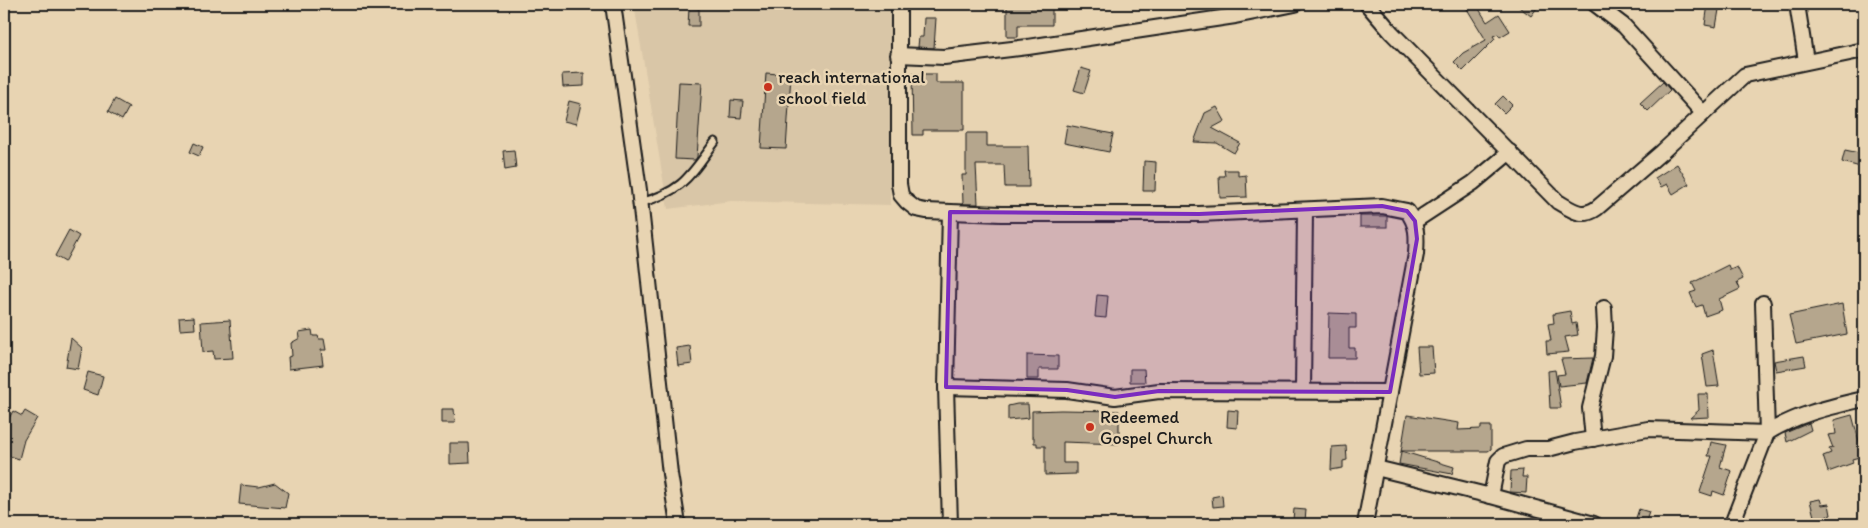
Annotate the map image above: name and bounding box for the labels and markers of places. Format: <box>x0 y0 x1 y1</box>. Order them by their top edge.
place label: reach international school field <box>778 66 925 109</box>
marker: reach international school field <box>762 81 774 93</box>
place label: Redeemed Gospel Church <box>1100 406 1213 449</box>
marker: Redeemed Gospel Church <box>1084 421 1096 433</box>

